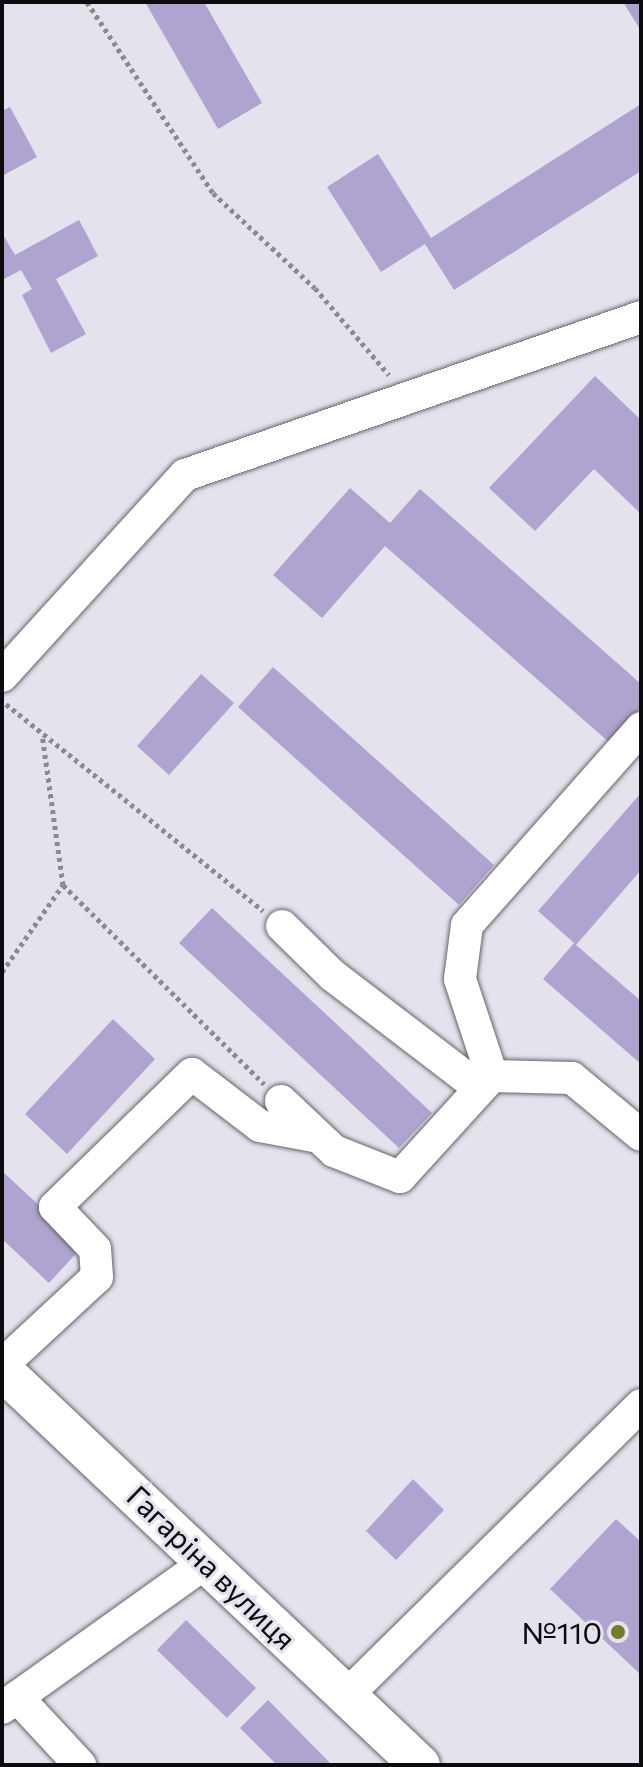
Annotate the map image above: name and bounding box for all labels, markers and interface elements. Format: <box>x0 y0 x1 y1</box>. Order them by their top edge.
street label: Гагаріна вулиця <box>120 1478 304 1656</box>
place label: №110 <box>522 1614 602 1650</box>
marker: №110 <box>609 1623 627 1641</box>

